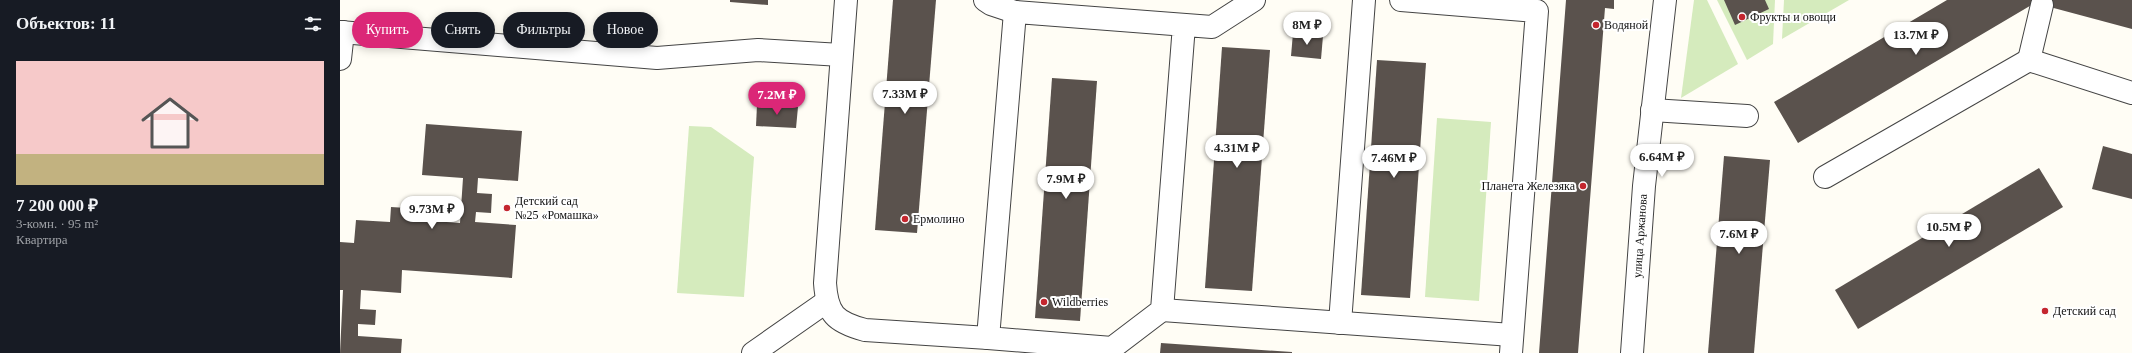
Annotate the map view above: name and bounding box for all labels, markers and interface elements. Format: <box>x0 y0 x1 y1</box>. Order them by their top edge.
place label: Фрукты и овощи <box>1750 10 1837 24</box>
chip: Купить <box>352 12 423 48</box>
chip: Снять <box>431 12 495 48</box>
chip: Фильтры <box>503 12 585 48</box>
chip: Новое <box>593 12 658 48</box>
pin: 8M ₽ <box>1283 12 1331 46</box>
marker: Фрукты и овощи <box>1737 12 1747 22</box>
icon: filters <box>302 13 324 35</box>
text: Объектов: 11 <box>16 14 116 33</box>
text: 8M ₽ <box>1292 17 1322 32</box>
place label: Водяной <box>1604 18 1649 32</box>
marker: Водяной <box>1591 20 1601 30</box>
pin: 13.7M ₽ <box>1879 22 1953 56</box>
text: 13.7M ₽ <box>1893 27 1939 42</box>
pin: 7.33M ₽ <box>868 81 942 115</box>
pin: 7.2M ₽ <box>744 82 810 116</box>
text: 7.33M ₽ <box>882 86 928 101</box>
icon: home <box>134 87 206 159</box>
text: 7.2M ₽ <box>757 87 797 102</box>
pin: 4.31M ₽ <box>1200 135 1274 169</box>
text: 4.31M ₽ <box>1214 140 1260 155</box>
pin: 6.64M ₽ <box>1625 144 1699 178</box>
pin: 7.46M ₽ <box>1357 145 1431 179</box>
text: 6.64M ₽ <box>1639 149 1685 164</box>
text: 7.46M ₽ <box>1371 150 1417 165</box>
pin: 7.9M ₽ <box>1033 166 1099 200</box>
text: 7.9M ₽ <box>1046 171 1086 186</box>
place label: Планета Железяка <box>1481 179 1576 193</box>
marker: Планета Железяка <box>1578 181 1588 191</box>
street label: улица Аржанова <box>1630 193 1650 278</box>
place label: Детский сад №25 «Ромашка» <box>515 194 599 222</box>
text: 7 200 000 ₽ <box>16 196 98 215</box>
pin: 9.73M ₽ <box>395 196 469 230</box>
text: 9.73M ₽ <box>409 201 455 216</box>
marker: Детский сад №25 «Ромашка» <box>502 203 512 213</box>
place label: Ермолино <box>913 212 964 226</box>
marker: Ермолино <box>900 214 910 224</box>
pin: 10.5M ₽ <box>1912 214 1986 248</box>
text: 3-комн. · 95 m² <box>16 216 98 231</box>
text: 10.5M ₽ <box>1926 219 1972 234</box>
pin: 7.6M ₽ <box>1706 221 1772 255</box>
text: 7.6M ₽ <box>1719 226 1759 241</box>
text: Квартира <box>16 232 68 247</box>
place label: Wildberries <box>1052 295 1108 309</box>
marker: Wildberries <box>1039 297 1049 307</box>
place label: Детский сад <box>2053 304 2116 318</box>
marker: Детский сад <box>2040 306 2050 316</box>

